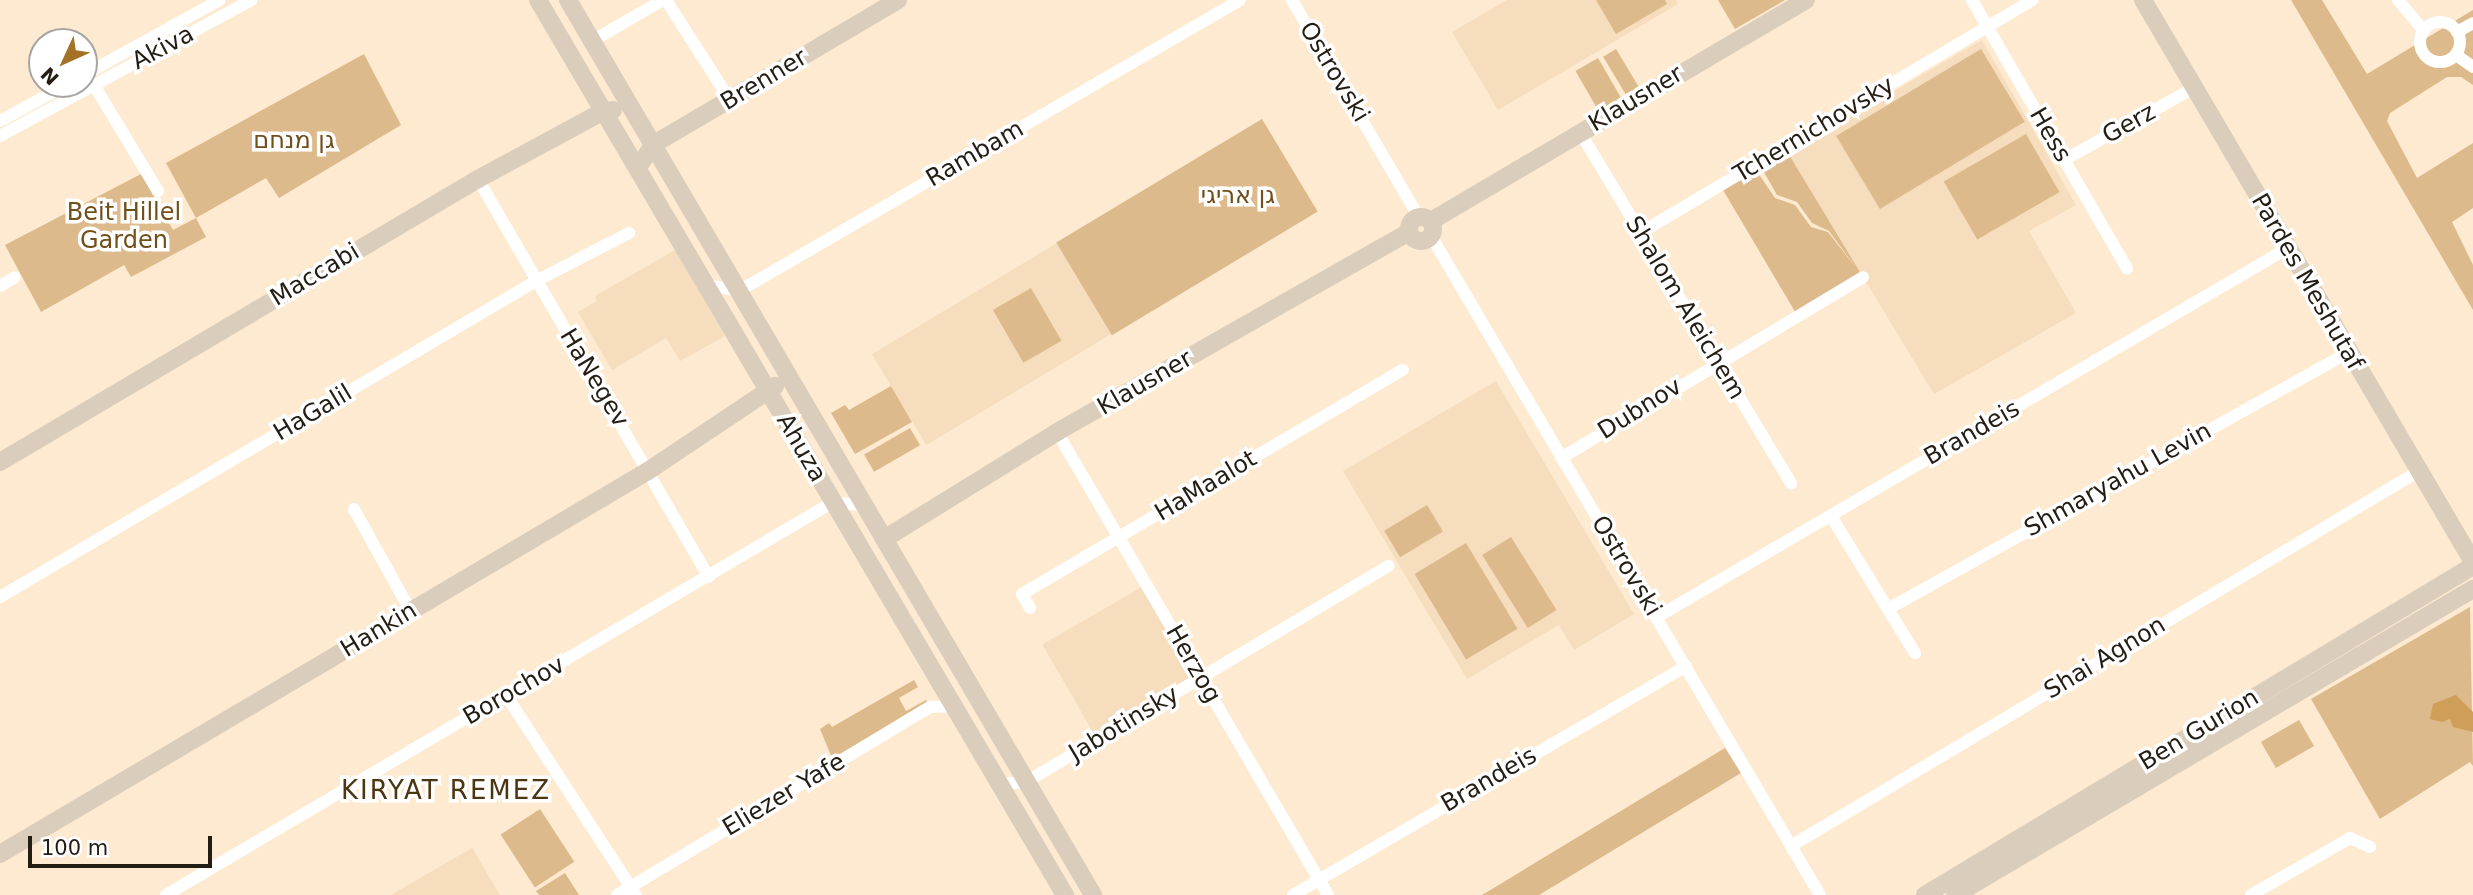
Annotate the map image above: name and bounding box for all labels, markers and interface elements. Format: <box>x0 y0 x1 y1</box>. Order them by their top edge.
street label: Ostrovski <box>1293 17 1375 127</box>
street label: Akiva <box>127 20 199 76</box>
north arrow <box>28 28 98 98</box>
street label: Brenner <box>716 43 812 117</box>
street label: Klausner <box>1584 60 1688 138</box>
text: N <box>36 63 63 90</box>
street label: Tchernichovsky <box>1729 71 1899 189</box>
street label: Gerz <box>2098 98 2160 150</box>
street label: Hess <box>2023 103 2077 167</box>
street label: Rambam <box>921 115 1029 193</box>
park label: גן מנחם <box>253 127 335 155</box>
park label: גן אריגי <box>1201 182 1275 210</box>
street label: Pardes Meshutaf <box>2245 189 2369 375</box>
park label: Beit Hillel Garden <box>67 199 181 255</box>
street label: Shalom Aleichem <box>1619 211 1751 405</box>
street label: Maccabi <box>265 237 365 313</box>
street label: HaNegev <box>553 324 635 432</box>
street label: Klausner <box>1092 344 1198 422</box>
street label: Dubnov <box>1593 372 1687 446</box>
street label: HaGalil <box>269 378 357 448</box>
street label: Brandeis <box>1919 394 2025 472</box>
street label: Ahuza <box>770 409 832 487</box>
street label: Shmaryahu Levin <box>2020 417 2216 543</box>
street label: HaMaalot <box>1150 444 1262 528</box>
street label: Ostrovski <box>1585 511 1667 621</box>
street label: Hankin <box>336 596 422 664</box>
street label: Shai Agnon <box>2039 611 2171 705</box>
street label: Herzog <box>1159 620 1227 708</box>
street label: Borochov <box>458 650 570 732</box>
street label: Jabotinsky <box>1064 680 1184 768</box>
street label: Ben Gurion <box>2134 683 2264 777</box>
street label: Brandeis <box>1436 741 1542 819</box>
street label: Eliezer Yafe <box>718 747 850 843</box>
district label: KIRYAT REMEZ <box>342 775 550 807</box>
scale bar <box>32 822 215 866</box>
text: 100 m <box>41 836 108 860</box>

